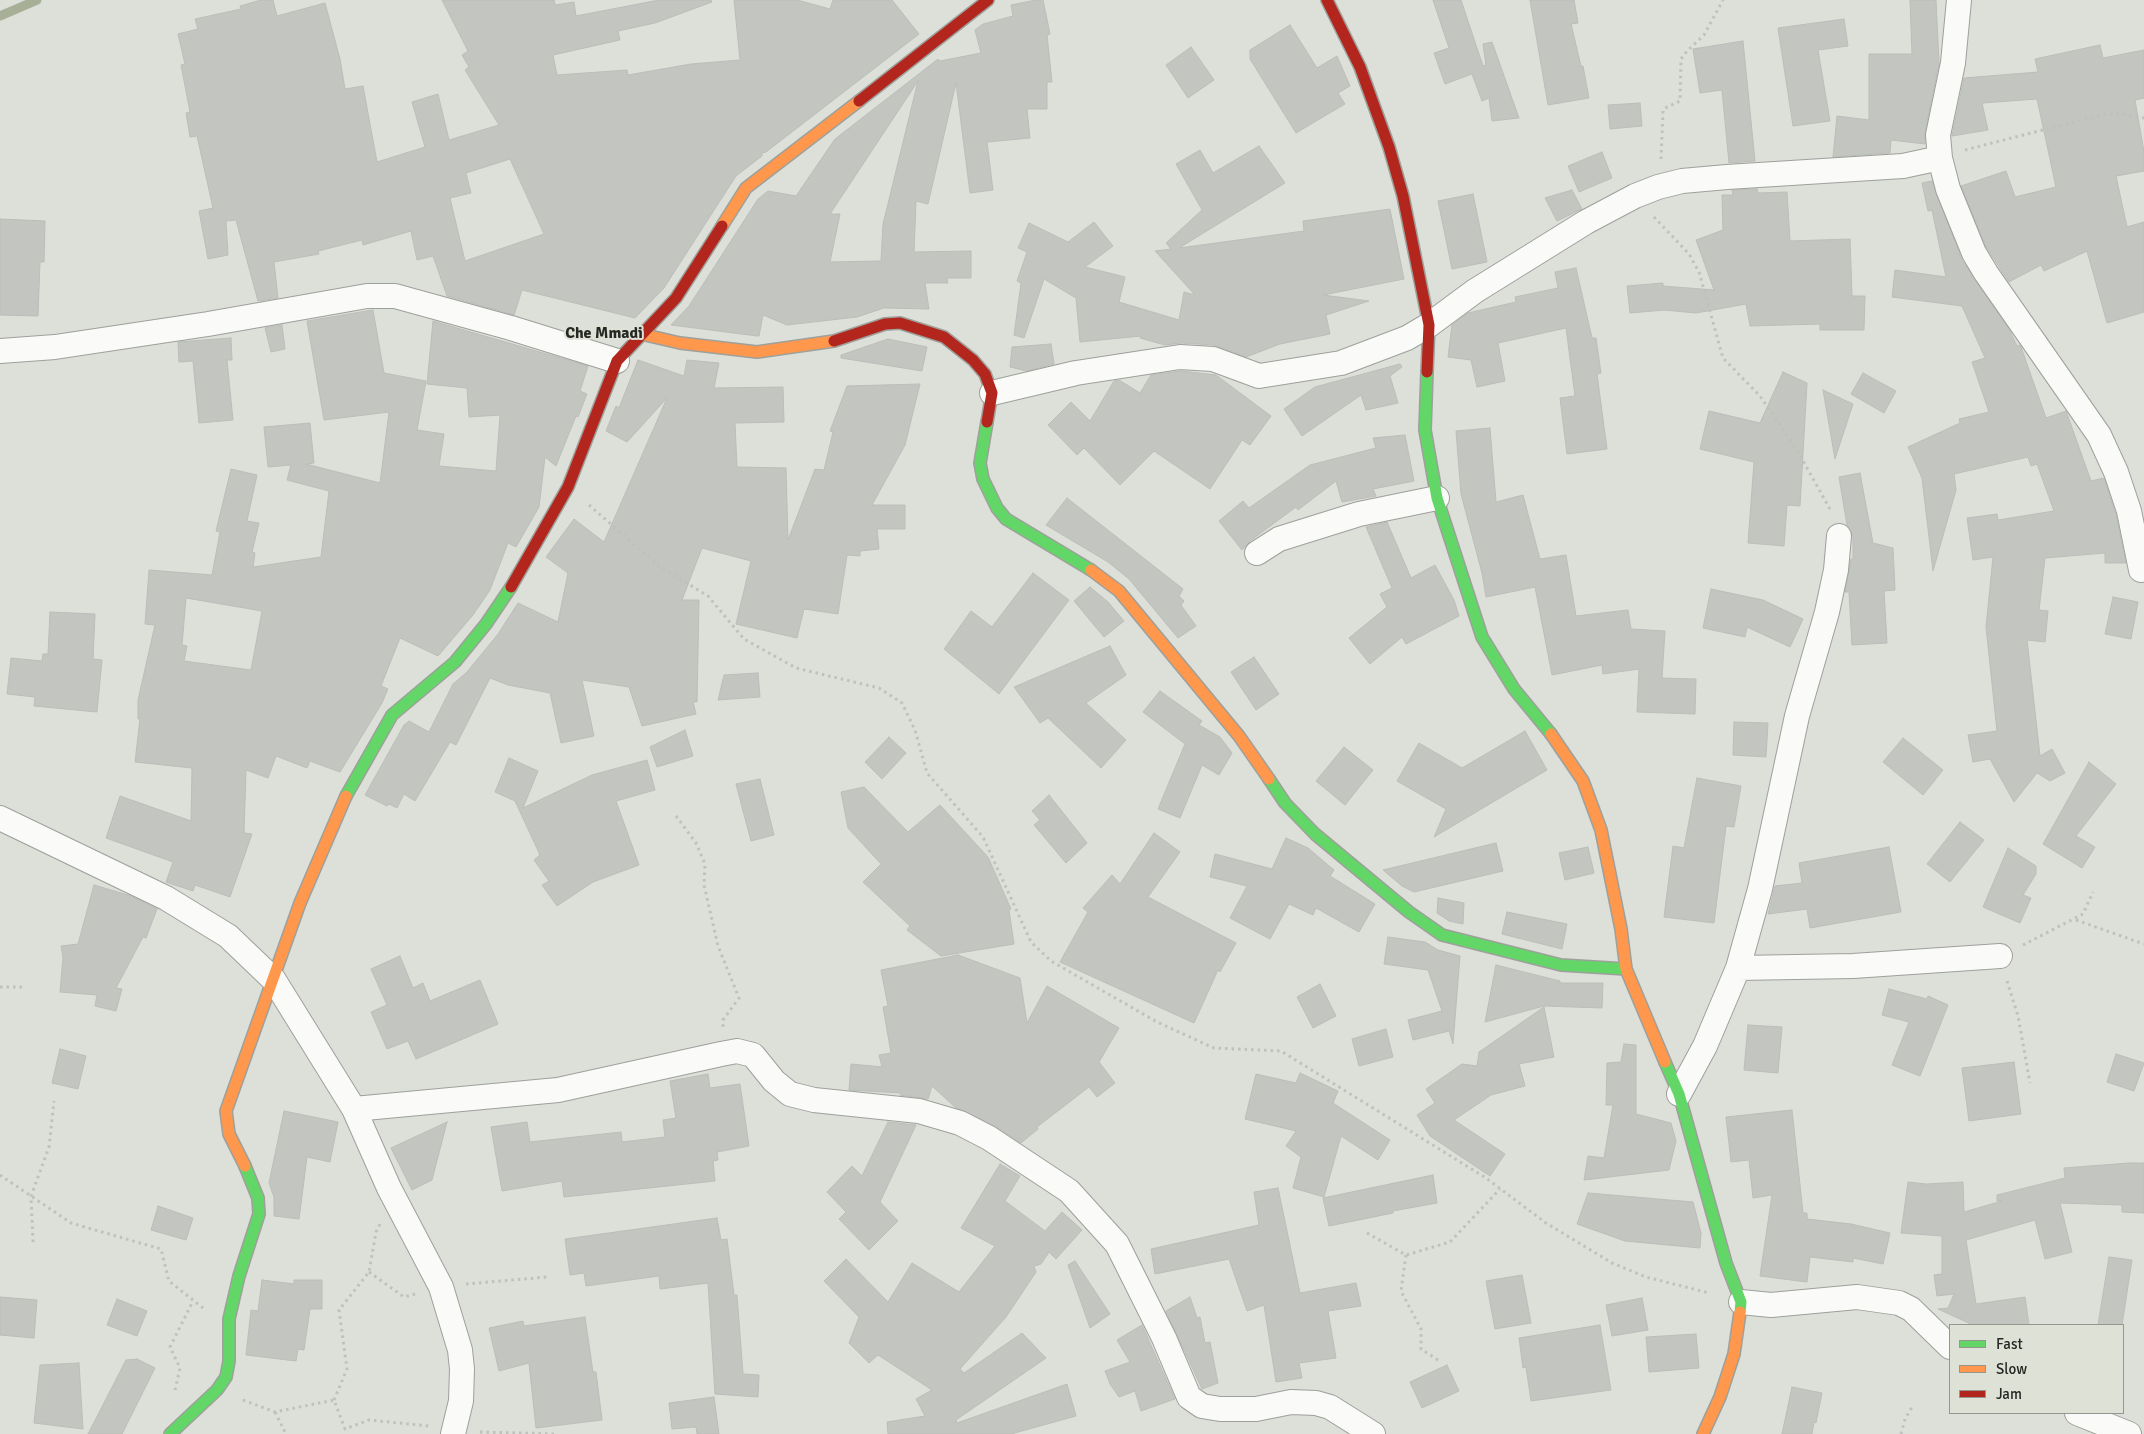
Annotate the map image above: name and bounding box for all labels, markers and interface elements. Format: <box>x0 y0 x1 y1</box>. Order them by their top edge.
district label: Che Mmadi <box>565 324 643 344</box>
legend <box>1949 1324 2124 1414</box>
text: Fast <box>1996 1335 2023 1353</box>
text: Slow <box>1996 1360 2027 1378</box>
text: Jam <box>1996 1385 2022 1403</box>

